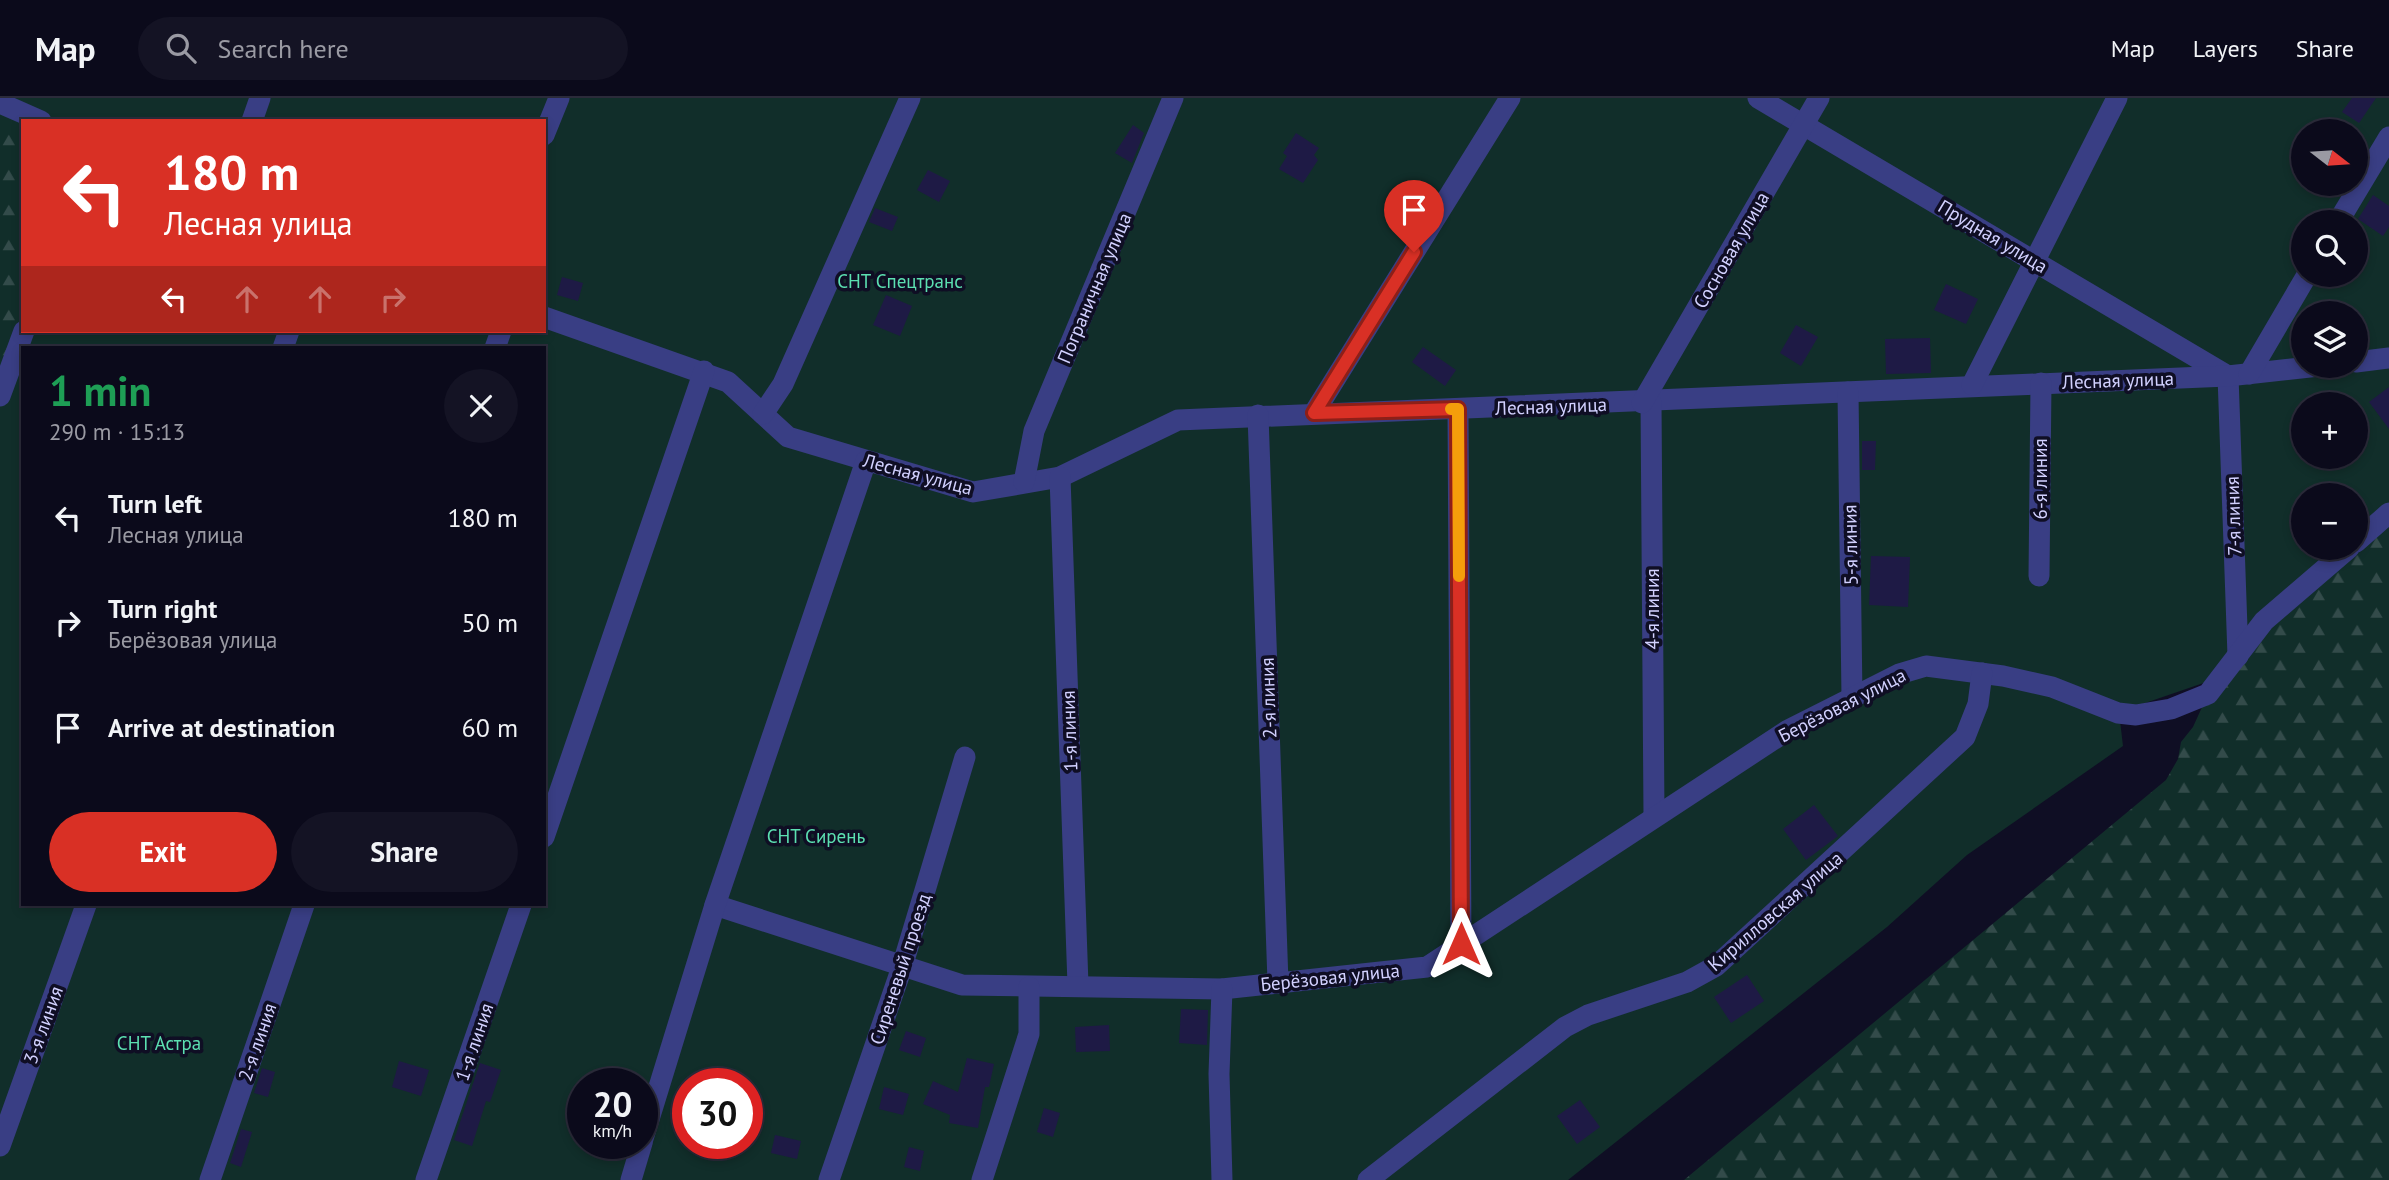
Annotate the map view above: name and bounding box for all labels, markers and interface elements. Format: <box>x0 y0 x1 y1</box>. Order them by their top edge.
search box <box>138 17 628 80</box>
text: Map <box>35 27 96 70</box>
icon: search <box>162 29 200 67</box>
text: Search here <box>218 32 349 65</box>
text: Map <box>2111 33 2155 64</box>
text: Layers <box>2193 33 2258 64</box>
text: Share <box>2296 33 2354 64</box>
north arrow <box>2291 119 2368 196</box>
map controls <box>2291 119 2368 560</box>
text: 180 m <box>164 140 299 204</box>
icon: left <box>49 147 140 238</box>
pin <box>1384 180 1444 252</box>
street label: Сосновая улица <box>1688 187 1774 313</box>
icon: arrive <box>1395 191 1433 229</box>
street label: Прудная улица <box>1934 194 2052 278</box>
text: Лесная улица <box>164 202 353 244</box>
street label: Пограничная улица <box>1051 209 1137 367</box>
button: search <box>2291 210 2368 287</box>
park label: СНТ Спецтранс <box>837 269 963 293</box>
icon: left <box>155 280 193 318</box>
icon: ahead <box>228 280 266 318</box>
icon: ahead <box>301 280 339 318</box>
icon: right <box>374 280 412 318</box>
button: layers <box>2291 301 2368 378</box>
text: 1 min <box>49 363 151 418</box>
street label: Лесная улица <box>2061 366 2174 394</box>
button: close <box>444 369 518 443</box>
street label: Лесная улица <box>1494 392 1607 420</box>
button: + <box>2291 392 2368 469</box>
text: 290 m · 15:13 <box>49 417 185 446</box>
street label: 6-я линия <box>2028 439 2052 519</box>
street label: Лесная улица <box>860 448 975 500</box>
street label: 7-я линия <box>2220 476 2246 556</box>
button: − <box>2291 483 2368 560</box>
text: Turn left <box>108 487 202 520</box>
icon: left <box>49 499 87 537</box>
text: 180 m <box>447 501 518 534</box>
street label: 5-я линия <box>1837 504 1863 586</box>
text: Лесная улица <box>108 520 244 549</box>
street label: 4-я линия <box>1640 569 1664 649</box>
text: Turn right <box>108 592 217 625</box>
icon: right <box>49 604 87 642</box>
text: 50 m <box>462 606 518 639</box>
text: Берёзовая улица <box>108 625 277 654</box>
street label: 2-я линия <box>1255 657 1281 739</box>
street label: Берёзовая улица <box>1774 663 1910 747</box>
street label: 1-я линия <box>1056 690 1082 772</box>
icon: arrive <box>49 709 87 747</box>
text: Arrive at destination <box>108 711 335 744</box>
text: 60 m <box>462 711 518 744</box>
button: Exit <box>49 812 277 892</box>
button: Share <box>291 812 518 892</box>
park label: СНТ Сирень <box>767 824 866 848</box>
street label: Кирилловская улица <box>1703 846 1847 976</box>
street label: Сиреневый проезд <box>864 890 936 1048</box>
position arrow <box>1424 907 1498 981</box>
street label: Берёзовая улица <box>1259 958 1401 996</box>
street label: 3-я линия <box>18 983 68 1067</box>
street label: 2-я линия <box>232 1000 282 1084</box>
street label: 1-я линия <box>449 1000 499 1084</box>
park label: СНТ Астра <box>117 1031 201 1055</box>
speed limit sign: 30 <box>672 1068 763 1159</box>
text: 20 <box>593 1081 632 1127</box>
text: km/h <box>593 1119 632 1142</box>

